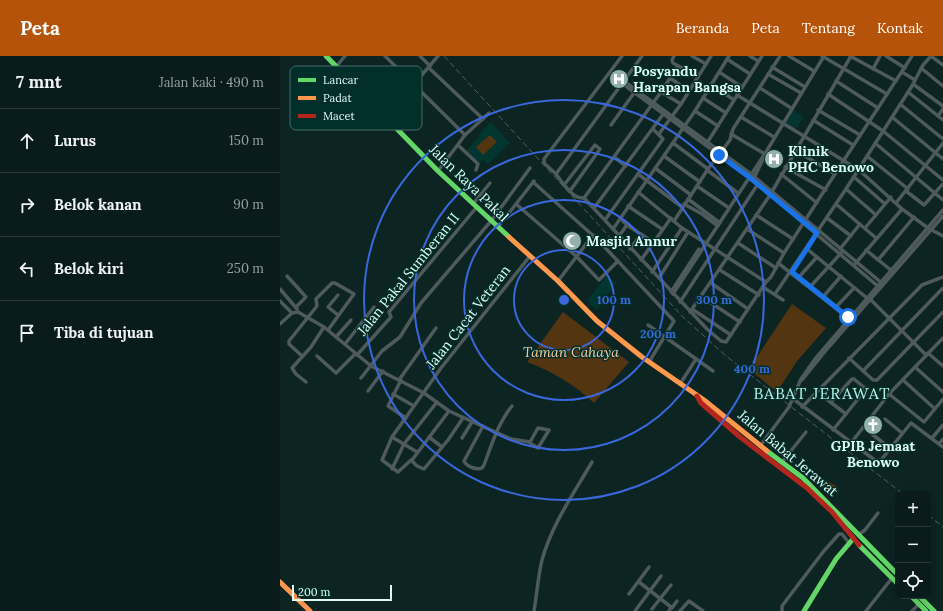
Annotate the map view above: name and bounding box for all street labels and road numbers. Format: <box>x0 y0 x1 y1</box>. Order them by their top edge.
street label: Jalan Raya Pakal <box>425 140 513 226</box>
street label: Jalan Pakal Sumberan II <box>352 209 463 340</box>
street label: Jalan Cacat Veteran <box>421 261 514 373</box>
street label: Jalan Babat Jerawat <box>734 405 842 500</box>

